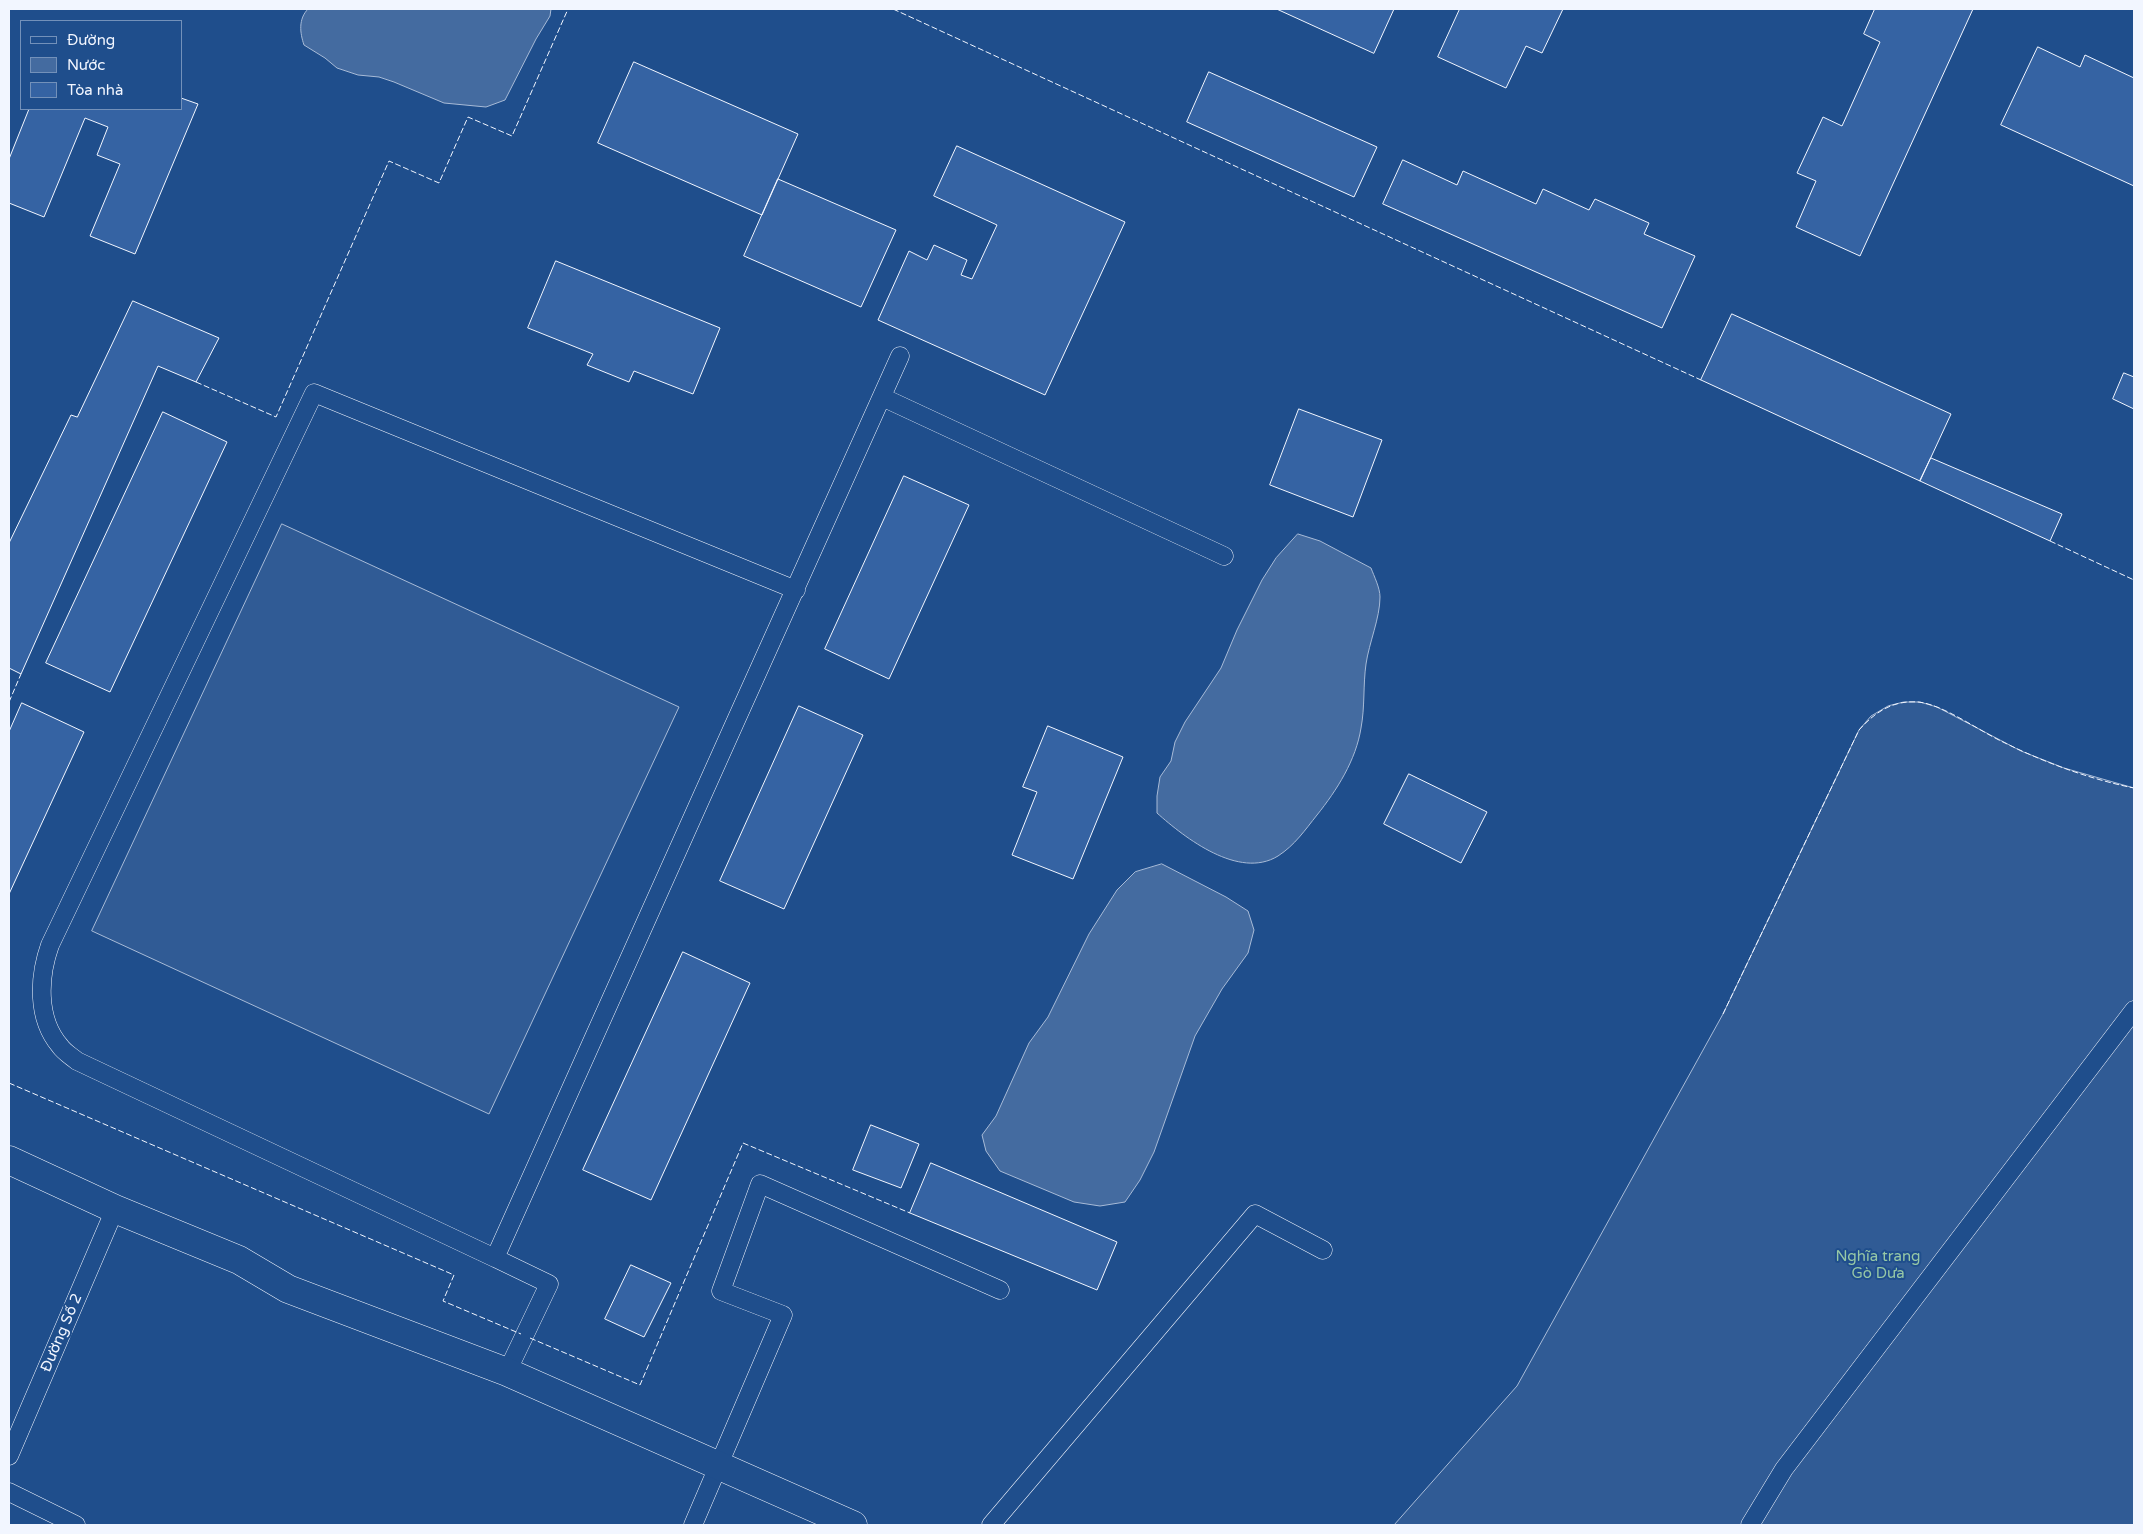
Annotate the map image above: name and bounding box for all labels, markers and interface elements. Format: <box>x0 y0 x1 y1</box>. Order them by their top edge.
legend <box>20 20 182 110</box>
text: Đường <box>67 31 115 49</box>
text: Nước <box>67 56 105 74</box>
text: Tòa nhà <box>67 81 123 99</box>
park label: Nghĩa trang Gò Dưa <box>1835 1248 1921 1283</box>
street label: Đường Số 2 <box>37 1291 87 1375</box>

